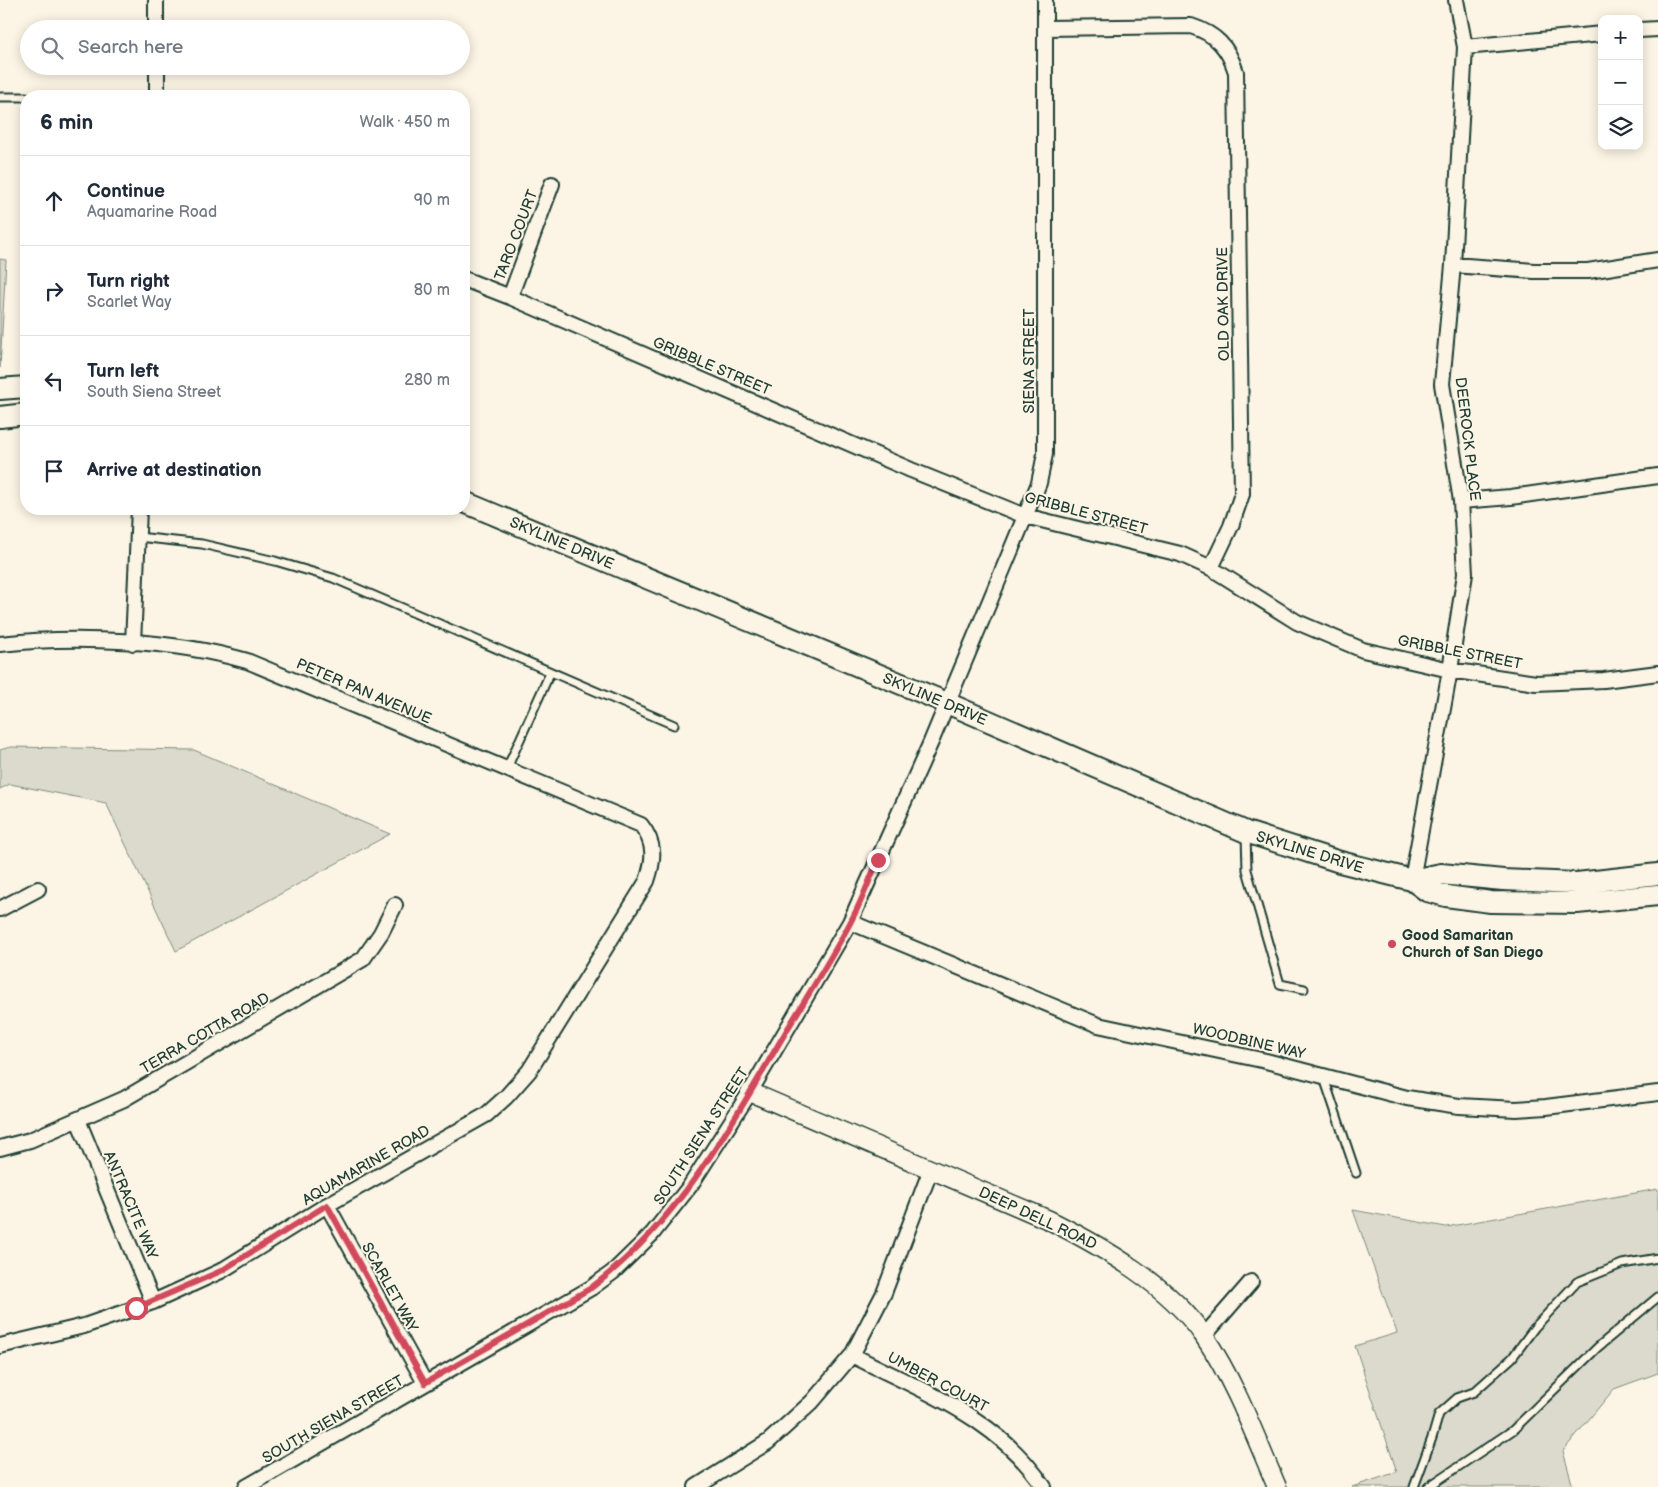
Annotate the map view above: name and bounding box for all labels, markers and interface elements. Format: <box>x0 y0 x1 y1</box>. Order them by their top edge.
map controls <box>1598 15 1643 150</box>
button: + <box>1598 15 1643 60</box>
search box <box>20 20 470 75</box>
icon: search <box>38 34 66 62</box>
text: Search here <box>78 36 183 59</box>
button: − <box>1598 60 1643 105</box>
button: layers <box>1598 105 1643 150</box>
text: 6 min <box>40 110 93 135</box>
text: Walk · 450 m <box>360 113 450 132</box>
text: Continue <box>87 180 165 203</box>
icon: ahead <box>40 187 68 215</box>
street label: TARO COURT <box>490 187 542 283</box>
text: 90 m <box>414 191 450 210</box>
text: Aquamarine Road <box>87 203 217 222</box>
street label: OLD OAK DRIVE <box>1213 247 1234 361</box>
text: Turn right <box>87 270 170 293</box>
icon: right <box>40 277 68 305</box>
text: 80 m <box>414 281 450 300</box>
text: Scarlet Way <box>87 293 172 312</box>
street label: SIENA STREET <box>1020 308 1039 414</box>
street label: GRIBBLE STREET <box>650 333 774 400</box>
text: Turn left <box>87 360 159 383</box>
icon: left <box>40 367 68 395</box>
text: 280 m <box>404 371 450 390</box>
street label: DEEROCK PLACE <box>1450 376 1485 502</box>
text: South Siena Street <box>87 383 221 402</box>
icon: arrive <box>40 457 68 485</box>
text: Arrive at destination <box>87 459 262 482</box>
street label: GRIBBLE STREET <box>1022 488 1149 539</box>
street label: SKYLINE DRIVE <box>507 513 617 574</box>
street label: GRIBBLE STREET <box>1396 631 1524 674</box>
street label: PETER PAN AVENUE <box>293 654 434 729</box>
street label: SKYLINE DRIVE <box>880 669 990 730</box>
street label: SKYLINE DRIVE <box>1254 827 1366 878</box>
route end <box>867 849 890 872</box>
place label: Good Samaritan Church of San Diego <box>1402 926 1544 962</box>
marker: Good Samaritan Church of San Diego <box>1386 938 1398 950</box>
street label: TERRA COTTA ROAD <box>137 989 273 1078</box>
street label: WOODBINE WAY <box>1191 1019 1307 1064</box>
street label: SOUTH SIENA STREET <box>650 1064 753 1209</box>
street label: AQUAMARINE ROAD <box>299 1121 434 1210</box>
street label: ANTRACITE WAY <box>99 1148 162 1262</box>
street label: DEEP DELL ROAD <box>976 1183 1100 1254</box>
street label: SCARLET WAY <box>357 1239 422 1336</box>
route start <box>125 1297 148 1320</box>
street label: UMBER COURT <box>884 1348 991 1417</box>
street label: SOUTH SIENA STREET <box>259 1371 407 1468</box>

